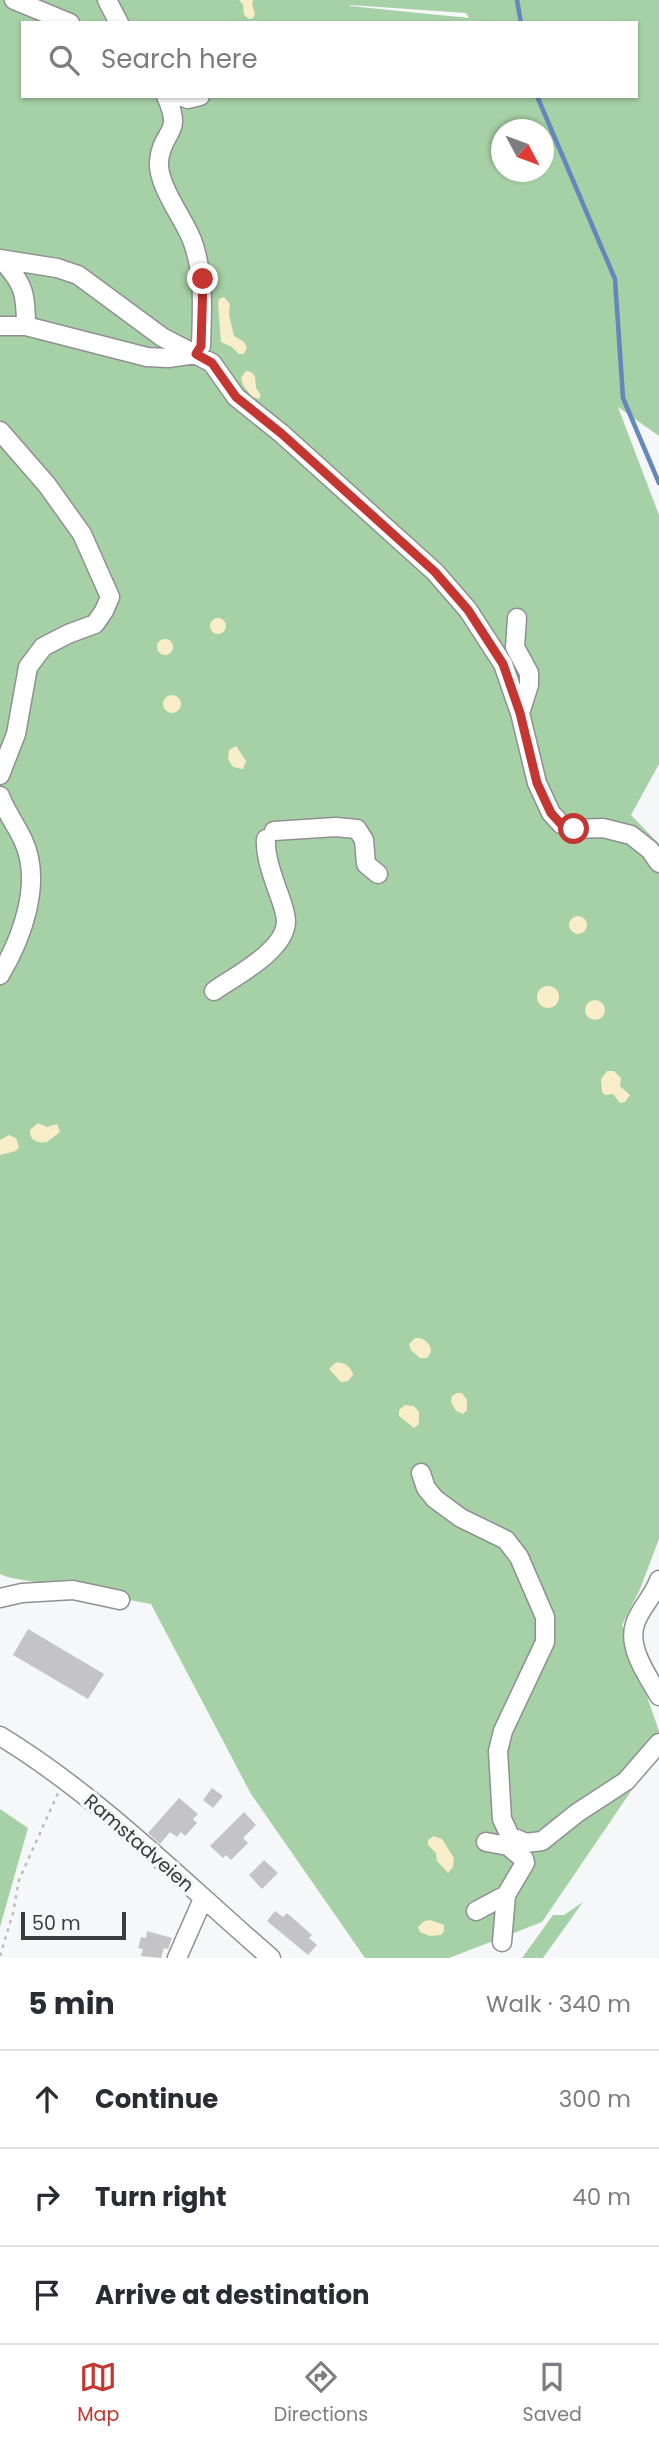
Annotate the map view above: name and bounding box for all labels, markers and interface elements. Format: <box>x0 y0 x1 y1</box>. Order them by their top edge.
search box <box>21 21 638 98</box>
icon: search <box>45 41 83 79</box>
text: Search here <box>101 41 258 77</box>
north arrow <box>491 119 554 182</box>
route end <box>187 263 218 294</box>
route start <box>558 813 589 844</box>
street label: Ramstadveien <box>78 1788 200 1898</box>
scale bar <box>21 1909 126 1941</box>
text: 50 m <box>32 1910 81 1937</box>
text: 5 min <box>28 1982 115 2025</box>
text: Walk · 340 m <box>486 1988 631 2020</box>
icon: ahead <box>28 2080 66 2118</box>
text: Continue <box>95 2081 218 2117</box>
text: 300 m <box>559 2083 631 2115</box>
icon: right <box>28 2178 66 2216</box>
text: Turn right <box>95 2179 227 2215</box>
text: 40 m <box>572 2181 631 2213</box>
icon: arrive <box>28 2276 66 2314</box>
text: Arrive at destination <box>95 2277 370 2313</box>
tab: Map <box>77 2358 119 2429</box>
tab: Directions <box>274 2358 368 2429</box>
tab: Saved <box>523 2358 582 2429</box>

